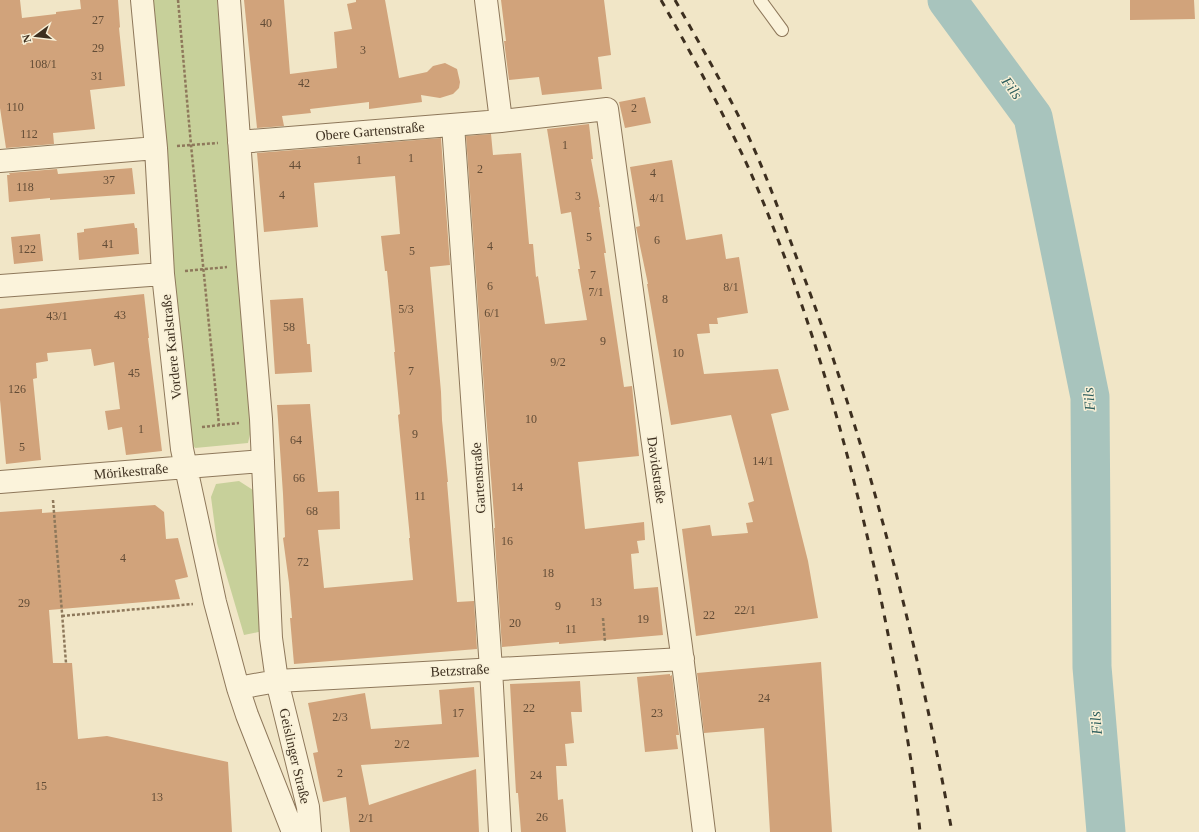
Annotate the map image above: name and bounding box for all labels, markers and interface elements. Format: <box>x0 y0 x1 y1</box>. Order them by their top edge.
house number: 27 <box>92 13 104 27</box>
north arrow <box>16 16 56 56</box>
house number: 40 <box>260 16 272 30</box>
text: N <box>20 33 33 44</box>
house number: 29 <box>92 41 104 55</box>
house number: 3 <box>360 43 366 57</box>
house number: 108/1 <box>29 57 57 71</box>
house number: 31 <box>91 69 103 83</box>
water label: Fils <box>998 73 1025 102</box>
house number: 42 <box>298 76 310 90</box>
house number: 110 <box>6 100 24 114</box>
house number: 2 <box>631 101 637 115</box>
street label: Obere Gartenstraße <box>315 119 425 144</box>
house number: 112 <box>20 127 38 141</box>
house number: 1 <box>562 138 568 152</box>
house number: 1 <box>408 151 414 165</box>
house number: 1 <box>356 153 362 167</box>
house number: 44 <box>289 158 301 172</box>
house number: 2 <box>477 162 483 176</box>
house number: 4 <box>650 166 656 180</box>
house number: 37 <box>103 173 115 187</box>
house number: 118 <box>16 180 34 194</box>
house number: 4 <box>279 188 285 202</box>
house number: 3 <box>575 189 581 203</box>
house number: 4/1 <box>649 191 665 205</box>
house number: 5 <box>586 230 592 244</box>
house number: 6 <box>654 233 660 247</box>
house number: 41 <box>102 237 114 251</box>
house number: 4 <box>487 239 493 253</box>
house number: 122 <box>18 242 36 256</box>
house number: 5 <box>409 244 415 258</box>
house number: 7 <box>590 268 596 282</box>
house number: 6 <box>487 279 493 293</box>
house number: 8/1 <box>723 280 739 294</box>
house number: 7/1 <box>588 285 604 299</box>
house number: 8 <box>662 292 668 306</box>
street label: Vordere Karlstraße <box>159 294 184 400</box>
house number: 5/3 <box>398 302 414 316</box>
house number: 6/1 <box>484 306 500 320</box>
house number: 43 <box>114 308 126 322</box>
house number: 43/1 <box>46 309 68 323</box>
house number: 58 <box>283 320 295 334</box>
house number: 9 <box>600 334 606 348</box>
house number: 10 <box>672 346 684 360</box>
house number: 9/2 <box>550 355 566 369</box>
house number: 7 <box>408 364 414 378</box>
house number: 45 <box>128 366 140 380</box>
house number: 126 <box>8 382 26 396</box>
water label: Fils <box>1080 387 1098 412</box>
house number: 10 <box>525 412 537 426</box>
house number: 1 <box>138 422 144 436</box>
house number: 9 <box>412 427 418 441</box>
house number: 64 <box>290 433 302 447</box>
street label: Davidstraße <box>644 436 669 505</box>
house number: 5 <box>19 440 25 454</box>
street label: Gartenstraße <box>469 442 488 514</box>
house number: 14/1 <box>752 454 774 468</box>
street label: Mörikestraße <box>93 461 169 482</box>
house number: 66 <box>293 471 305 485</box>
house number: 14 <box>511 480 523 494</box>
house number: 11 <box>414 489 426 503</box>
house number: 68 <box>306 504 318 518</box>
house number: 16 <box>501 534 513 548</box>
house number: 4 <box>120 551 126 565</box>
house number: 72 <box>297 555 309 569</box>
house number: 18 <box>542 566 554 580</box>
house number: 13 <box>590 595 602 609</box>
house number: 29 <box>18 596 30 610</box>
house number: 9 <box>555 599 561 613</box>
house number: 22/1 <box>734 603 756 617</box>
house number: 22 <box>703 608 715 622</box>
house number: 19 <box>637 612 649 626</box>
house number: 20 <box>509 616 521 630</box>
house number: 11 <box>565 622 577 636</box>
street label: Betzstraße <box>430 661 490 680</box>
house number: 24 <box>758 691 770 705</box>
house number: 22 <box>523 701 535 715</box>
house number: 17 <box>452 706 464 720</box>
house number: 23 <box>651 706 663 720</box>
street label: Geislinger Straße <box>276 707 313 805</box>
house number: 2/3 <box>332 710 348 724</box>
water label: Fils <box>1087 711 1105 736</box>
house number: 2/2 <box>394 737 410 751</box>
house number: 2 <box>337 766 343 780</box>
house number: 24 <box>530 768 542 782</box>
house number: 15 <box>35 779 47 793</box>
house number: 13 <box>151 790 163 804</box>
house number: 26 <box>536 810 548 824</box>
house number: 2/1 <box>358 811 374 825</box>

